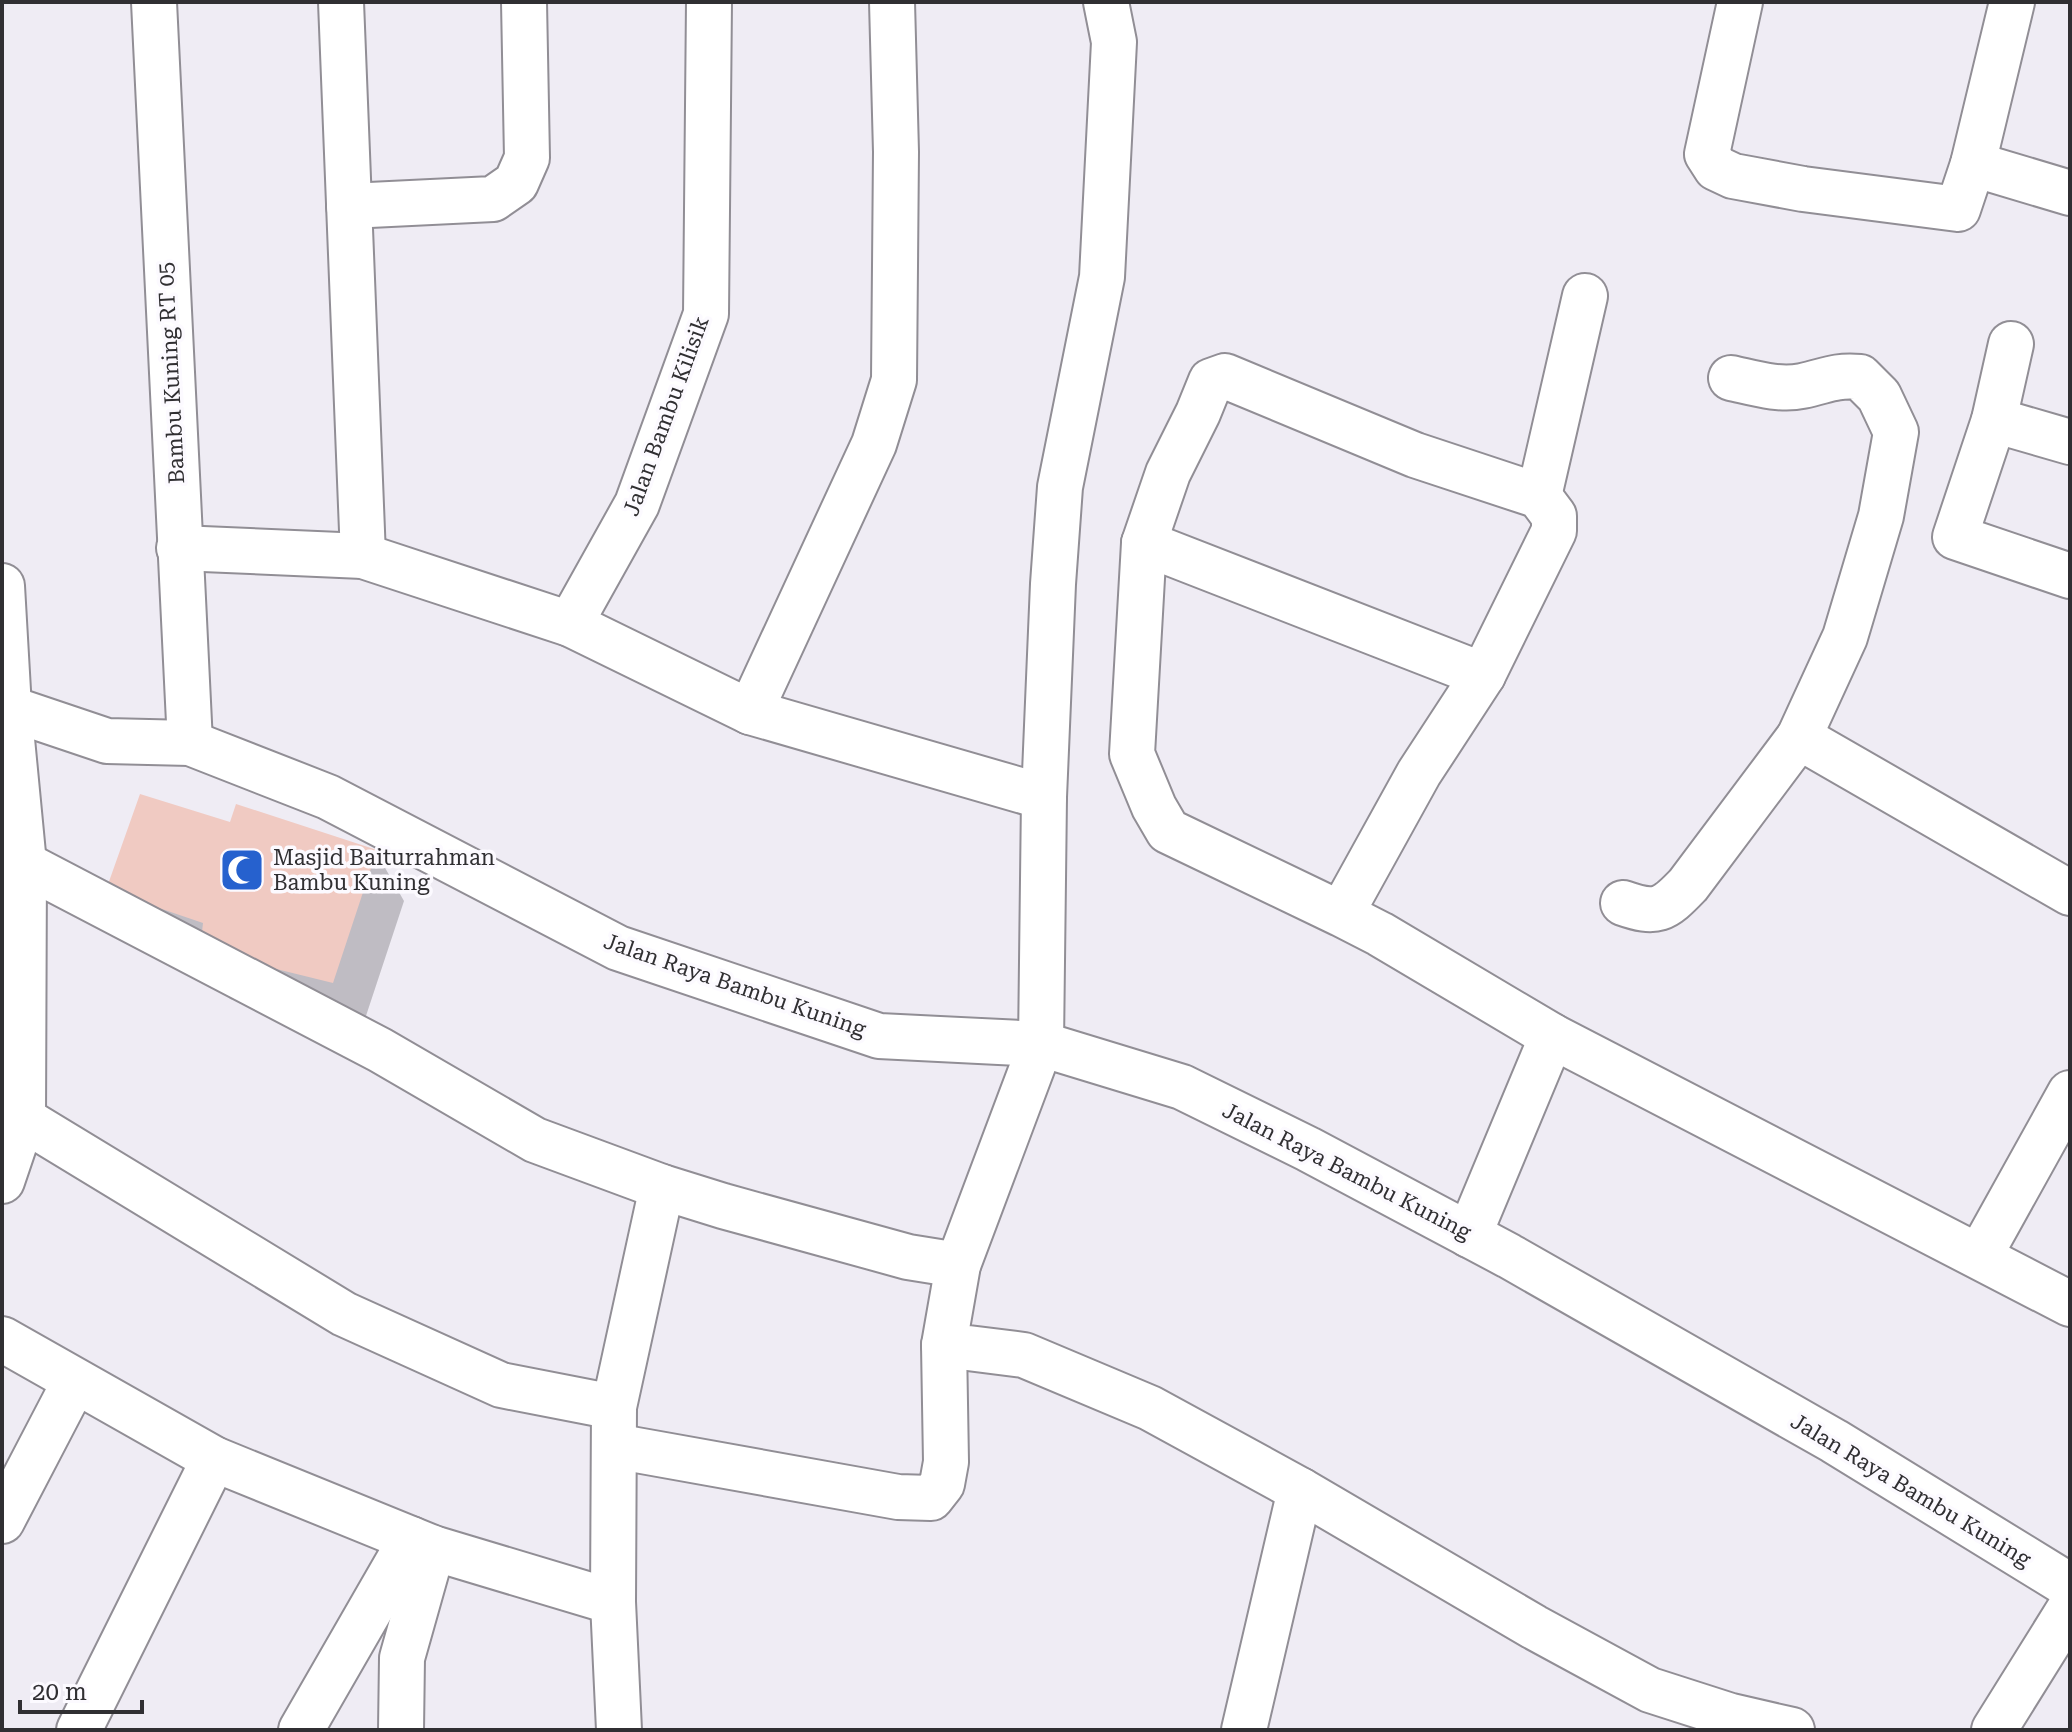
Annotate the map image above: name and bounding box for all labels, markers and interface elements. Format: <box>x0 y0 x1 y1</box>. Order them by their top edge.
street label: Bambu Kuning RT 05 <box>153 261 189 485</box>
street label: Jalan Bambu Kilisik <box>618 313 714 519</box>
place label: Masjid Baiturrahman Bambu Kuning <box>273 845 495 895</box>
mosque icon: Masjid Baiturrahman Bambu Kuning <box>218 846 266 894</box>
street label: Jalan Raya Bambu Kuning <box>601 928 870 1042</box>
street label: Jalan Raya Bambu Kuning <box>1219 1097 1476 1245</box>
street label: Jalan Raya Bambu Kuning <box>1786 1408 2036 1572</box>
scale bar <box>20 1664 142 1714</box>
text: 20 m <box>32 1678 87 1706</box>

